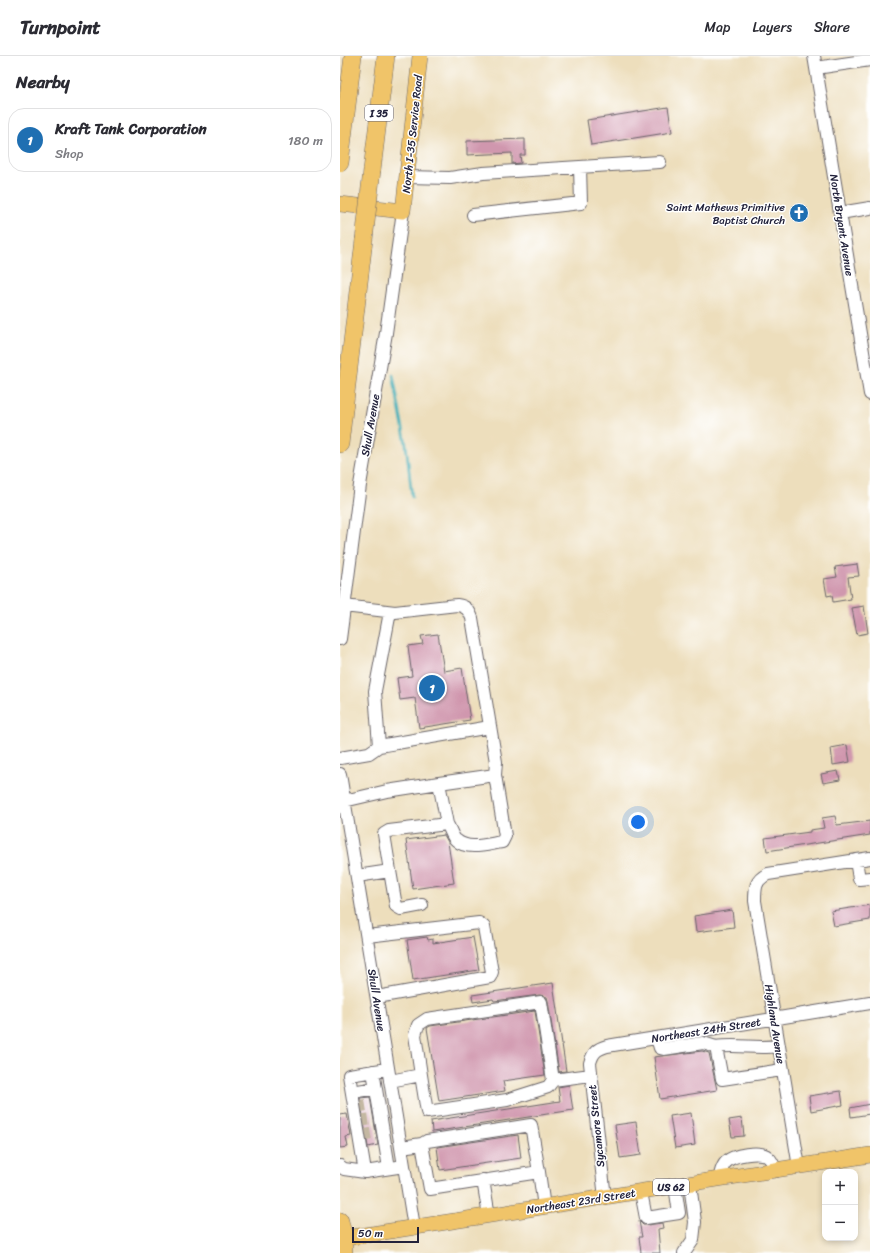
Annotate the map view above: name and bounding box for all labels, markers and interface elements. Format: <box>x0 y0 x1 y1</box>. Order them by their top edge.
text: Turnpoint <box>20 11 101 44</box>
text: Map <box>705 15 730 40</box>
text: Layers <box>752 15 792 40</box>
text: Share <box>814 15 850 40</box>
text: Nearby <box>16 67 70 97</box>
street label: North I-35 Service Road <box>397 73 428 194</box>
road number: I 35 <box>365 105 393 121</box>
text: Kraft Tank Corporation <box>55 116 207 142</box>
text: 1 <box>27 129 33 152</box>
text: 180 m <box>288 129 323 152</box>
text: Shop <box>55 142 83 165</box>
street label: North Bryant Avenue <box>824 173 859 278</box>
place label: Saint Mathews Primitive Baptist Church <box>666 198 785 230</box>
church icon: Saint Mathews Primitive Baptist Church <box>788 202 810 224</box>
street label: Shull Avenue <box>356 392 385 458</box>
pin: 1 <box>419 673 445 703</box>
your location <box>628 812 648 832</box>
street label: Shull Avenue <box>362 967 391 1033</box>
street label: Highland Avenue <box>759 983 790 1066</box>
street label: Northeast 24th Street <box>650 1012 762 1049</box>
street label: Sycamore Street <box>583 1084 610 1168</box>
map controls <box>822 1169 858 1241</box>
button: + <box>822 1169 858 1205</box>
road number: US 62 <box>653 1179 689 1195</box>
street label: Northeast 23rd Street <box>525 1183 637 1219</box>
button: − <box>822 1205 858 1241</box>
text: 50 m <box>358 1224 383 1243</box>
scale bar <box>352 1225 419 1244</box>

